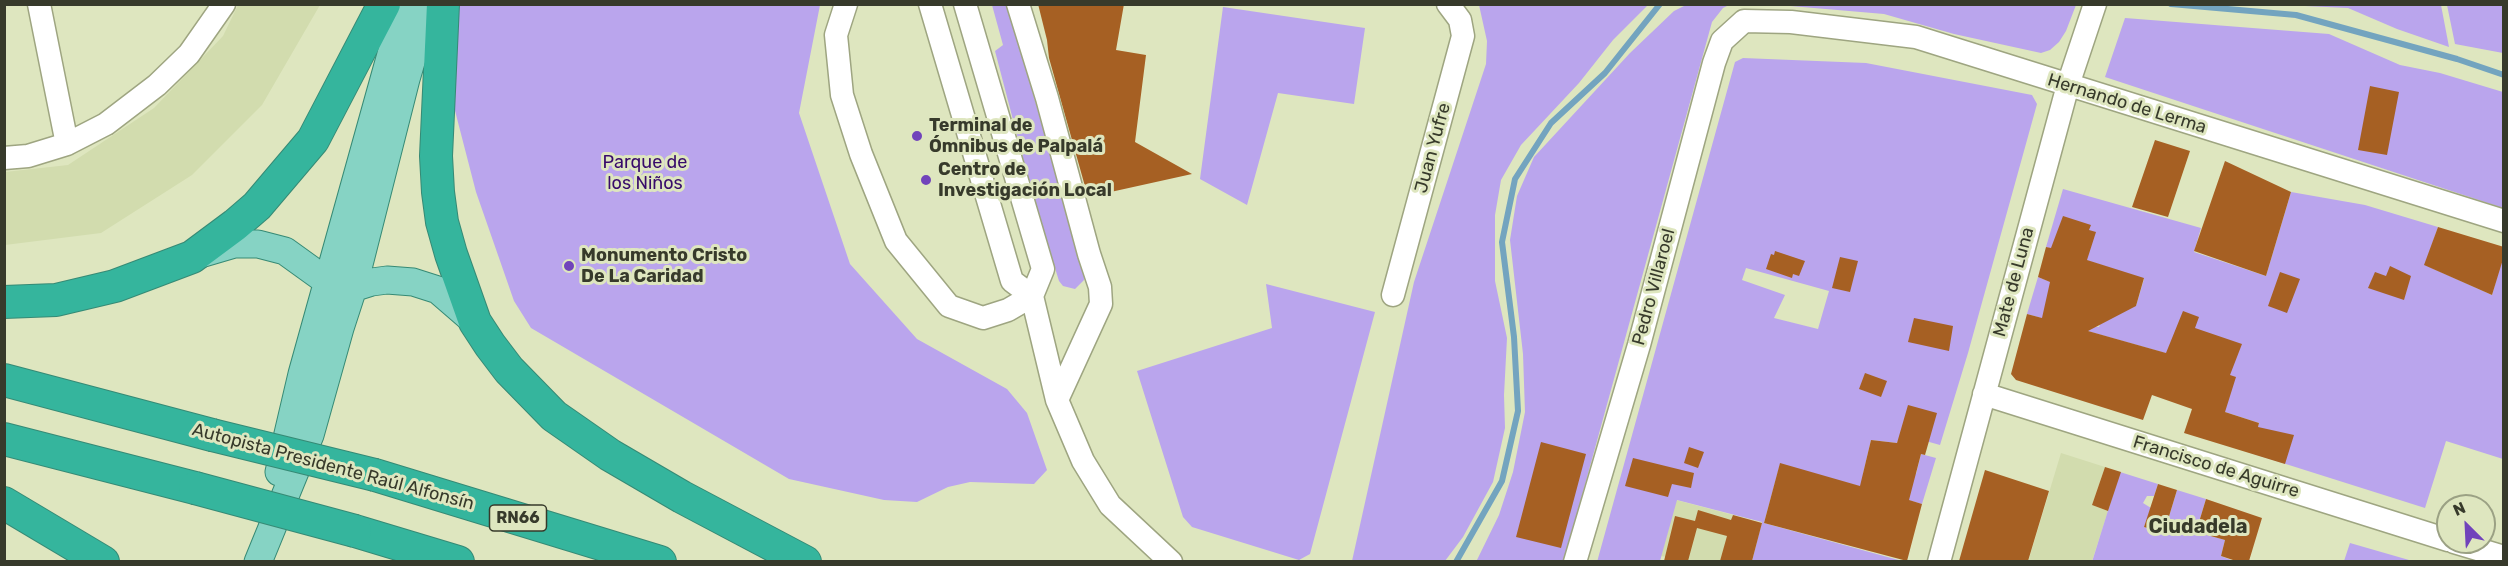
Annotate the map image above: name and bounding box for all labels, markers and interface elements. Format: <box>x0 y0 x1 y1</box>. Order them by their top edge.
street label: Hernando de Lerma <box>2045 70 2209 138</box>
street label: Juan Yufre <box>1411 101 1455 195</box>
place label: Terminal de Ómnibus de Palpalá <box>929 115 1103 158</box>
marker: Terminal de Ómnibus de Palpalá <box>910 129 924 143</box>
park label: Parque de los Niños <box>603 152 687 195</box>
place label: Centro de Investigación Local <box>938 159 1112 201</box>
marker: Centro de Investigación Local <box>919 173 933 187</box>
street label: Mate de Luna <box>1989 225 2039 339</box>
street label: Pedro Villaroel <box>1628 226 1680 348</box>
place label: Monumento Cristo De La Caridad <box>581 245 747 288</box>
marker: Monumento Cristo De La Caridad <box>562 259 576 273</box>
street label: Autopista Presidente Raúl Alfonsín <box>190 419 476 515</box>
street label: Francisco de Aguirre <box>2130 431 2302 503</box>
north arrow <box>2436 494 2496 554</box>
text: N <box>2450 498 2468 520</box>
road number: RN66 <box>490 505 546 531</box>
district label: Ciudadela <box>2148 515 2248 539</box>

